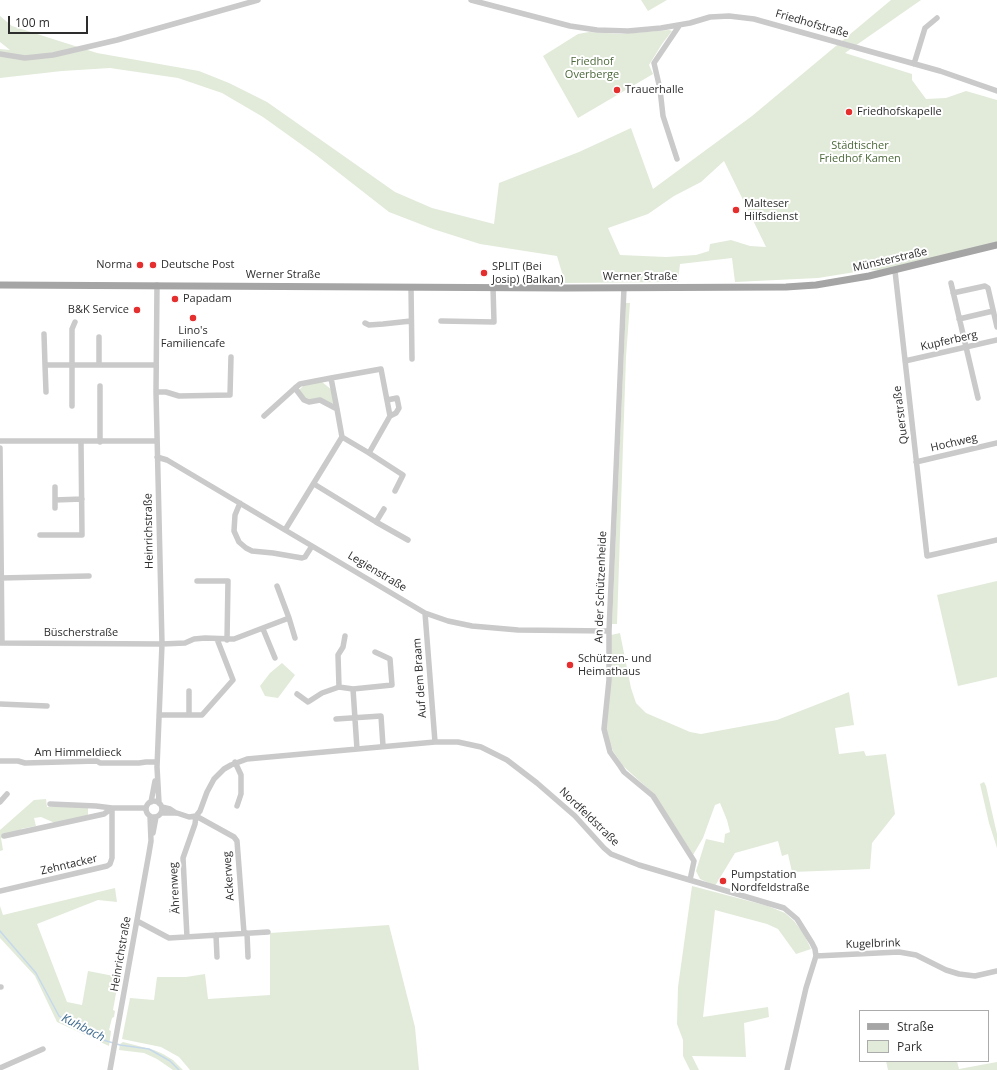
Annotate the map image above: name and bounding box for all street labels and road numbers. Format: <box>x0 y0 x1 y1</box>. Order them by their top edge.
street label: Friedhofstraße <box>774 7 850 41</box>
street label: Münsterstraße <box>851 245 929 275</box>
street label: Werner Straße <box>246 268 320 282</box>
street label: Werner Straße <box>603 270 677 284</box>
street label: Kupferberg <box>919 328 979 354</box>
street label: Querstraße <box>891 385 911 445</box>
street label: Hochweg <box>929 431 979 455</box>
street label: Heinrichstraße <box>142 493 156 569</box>
street label: An der Schützenheide <box>592 531 610 643</box>
street label: Legienstraße <box>345 549 409 595</box>
street label: Büscherstraße <box>44 626 118 640</box>
street label: Auf dem Braam <box>411 638 429 718</box>
street label: Am Himmeldieck <box>35 746 121 760</box>
street label: Nordfeldstraße <box>556 785 622 849</box>
street label: Ackerweg <box>221 851 237 901</box>
street label: Zehntacker <box>39 852 99 878</box>
street label: Ährenweg <box>167 862 183 914</box>
street label: Heinrichstraße <box>108 915 134 993</box>
street label: Kugelbrink <box>845 936 901 952</box>

